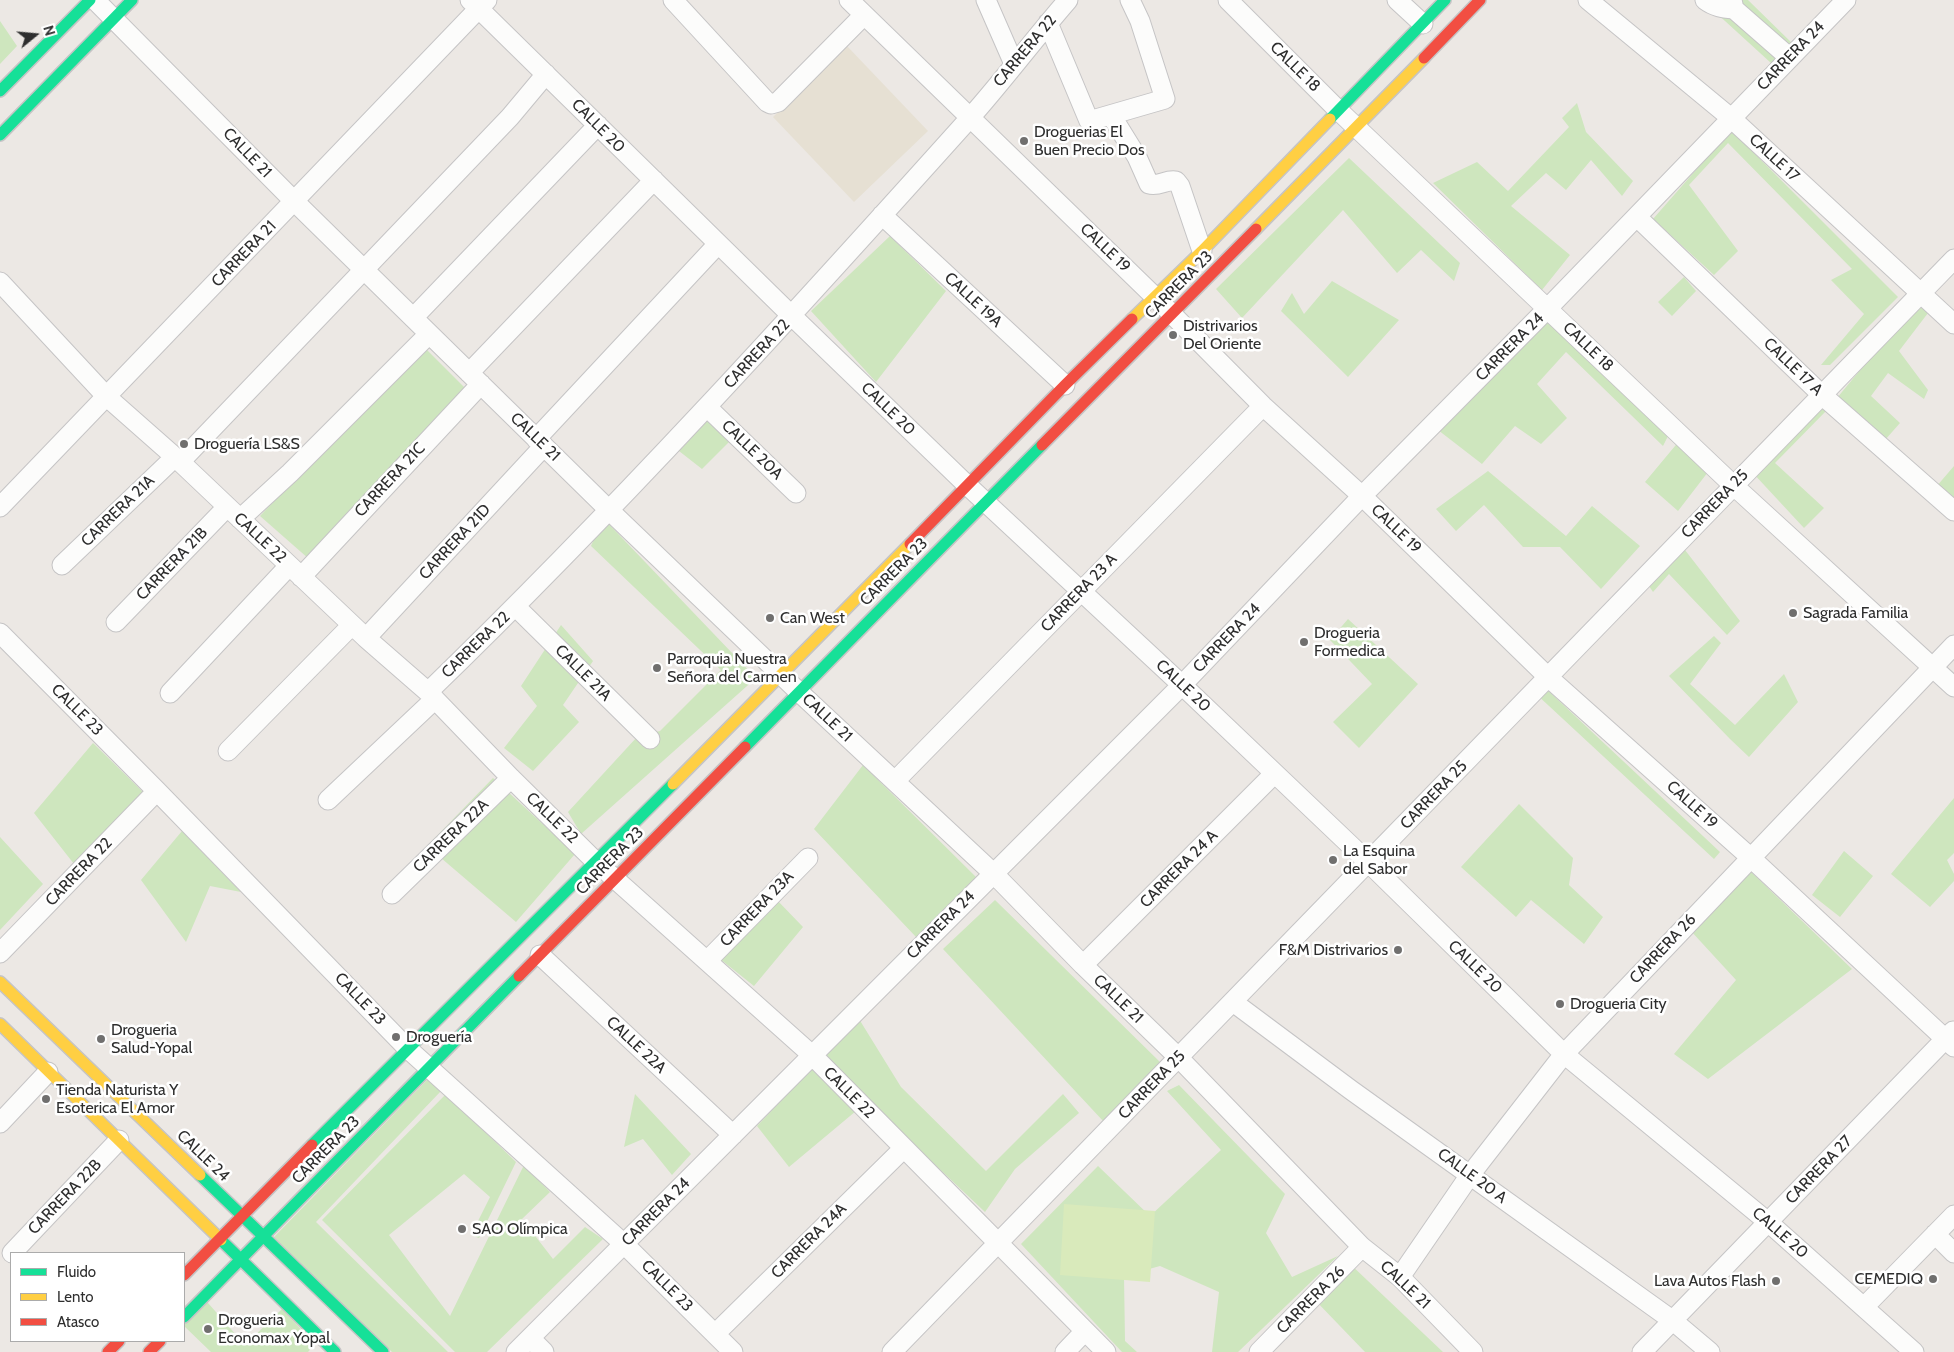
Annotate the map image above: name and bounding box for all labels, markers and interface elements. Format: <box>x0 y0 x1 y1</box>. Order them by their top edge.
north arrow <box>10 10 60 60</box>
street label: CARRERA 22 <box>989 11 1061 91</box>
street label: CARRERA 24 <box>1753 17 1829 95</box>
text: N <box>39 23 59 38</box>
street label: CALLE 18 <box>1266 38 1324 96</box>
street label: CALLE 20 <box>567 95 629 157</box>
place label: Droguerias El Buen Precio Dos <box>1034 122 1145 160</box>
street label: CALLE 21 <box>219 124 275 182</box>
street label: CALLE 17 <box>1745 130 1803 186</box>
marker: Droguerias El Buen Precio Dos <box>1018 135 1030 147</box>
street label: CARRERA 21 <box>208 217 280 291</box>
street label: CALLE 19 <box>1076 219 1134 277</box>
street label: CARRERA 23 <box>1141 247 1217 323</box>
street label: CALLE 19A <box>940 268 1006 332</box>
street label: CARRERA 24 <box>1472 309 1548 385</box>
street label: CARRERA 22 <box>720 315 794 393</box>
place label: Distrivarios Del Oriente <box>1183 316 1261 354</box>
street label: CALLE 18 <box>1559 318 1617 376</box>
marker: Distrivarios Del Oriente <box>1167 329 1179 341</box>
street label: CALLE 17 A <box>1759 334 1827 400</box>
street label: CALLE 20 <box>857 379 919 439</box>
street label: CALLE 21 <box>506 409 564 465</box>
street label: CALLE 20A <box>717 416 787 484</box>
place label: Droguería LS&S <box>194 434 300 454</box>
marker: Droguería LS&S <box>178 438 190 450</box>
street label: CARRERA 21C <box>351 439 429 521</box>
street label: CARRERA 25 <box>1678 466 1752 542</box>
street label: CARRERA 21A <box>77 471 159 551</box>
street label: CARRERA 21D <box>415 500 495 584</box>
street label: CALLE 19 <box>1367 500 1425 558</box>
street label: CALLE 22 <box>230 509 290 567</box>
street label: CARRERA 21B <box>132 523 212 605</box>
street label: CARRERA 23 <box>856 534 932 610</box>
street label: CARRERA 23 A <box>1037 550 1121 636</box>
street label: CARRERA 24 <box>1189 599 1265 677</box>
place label: Sagrada Familia <box>1803 603 1908 623</box>
marker: Sagrada Familia <box>1787 607 1799 619</box>
street label: CARRERA 22 <box>438 608 514 682</box>
place label: Can West <box>780 608 845 628</box>
marker: Can West <box>764 612 776 624</box>
place label: Drogueria Formedica <box>1314 623 1385 661</box>
marker: Drogueria Formedica <box>1298 636 1310 648</box>
street label: CALLE 21A <box>551 641 615 705</box>
place label: Parroquia Nuestra Señora del Carmen <box>667 649 797 687</box>
street label: CALLE 20 <box>1152 656 1214 716</box>
marker: Parroquia Nuestra Señora del Carmen <box>651 662 663 674</box>
street label: CALLE 23 <box>47 680 107 740</box>
street label: CALLE 21 <box>798 690 856 746</box>
street label: CARRERA 25 <box>1397 757 1471 833</box>
street label: CALLE 19 <box>1662 777 1722 833</box>
street label: CALLE 22 <box>522 789 582 847</box>
street label: CARRERA 22A <box>409 795 493 877</box>
street label: CARRERA 23 <box>572 823 648 899</box>
street label: CARRERA 24 A <box>1136 826 1222 912</box>
street label: CARRERA 22 <box>42 834 116 910</box>
place label: La Esquina del Sabor <box>1343 841 1415 879</box>
marker: La Esquina del Sabor <box>1327 854 1339 866</box>
street label: CARRERA 23A <box>716 867 798 951</box>
street label: CARRERA 24 <box>903 887 979 963</box>
street label: CARRERA 26 <box>1626 910 1700 988</box>
street label: CALLE 20 <box>1444 937 1506 997</box>
place label: F&M Distrivarios <box>1279 940 1388 960</box>
marker: F&M Distrivarios <box>1392 944 1404 956</box>
street label: CALLE 23 <box>330 969 390 1029</box>
street label: CALLE 21 <box>1089 971 1147 1027</box>
place label: Drogueria City <box>1570 994 1667 1014</box>
marker: Drogueria City <box>1554 998 1566 1010</box>
street label: CALLE 22A <box>602 1012 670 1078</box>
place label: Drogueria Salud-Yopal <box>111 1020 192 1058</box>
place label: Droguería <box>406 1027 472 1047</box>
marker: Droguería <box>390 1031 402 1043</box>
marker: Drogueria Salud-Yopal <box>95 1033 107 1045</box>
street label: CARRERA 25 <box>1115 1047 1189 1123</box>
street label: CALLE 22 <box>819 1063 879 1123</box>
place label: Tienda Naturista Y Esoterica El Amor <box>56 1080 178 1118</box>
marker: Tienda Naturista Y Esoterica El Amor <box>40 1093 52 1105</box>
street label: CARRERA 23 <box>288 1112 364 1188</box>
street label: CALLE 24 <box>173 1126 233 1186</box>
street label: CARRERA 27 <box>1782 1132 1856 1208</box>
street label: CALLE 20 A <box>1434 1144 1510 1208</box>
street label: CARRERA 22B <box>24 1155 106 1239</box>
street label: CARRERA 24 <box>618 1174 694 1250</box>
street label: CARRERA 24A <box>767 1199 851 1283</box>
street label: CALLE 20 <box>1748 1204 1812 1262</box>
place label: SAO Olímpica <box>472 1219 568 1239</box>
marker: SAO Olímpica <box>456 1223 468 1235</box>
legend <box>10 1252 185 1342</box>
street label: CALLE 23 <box>637 1256 697 1316</box>
street label: CALLE 21 <box>1376 1257 1434 1313</box>
street label: CARRERA 26 <box>1273 1262 1349 1338</box>
text: Fluido <box>57 1263 96 1281</box>
place label: CEMEDIQ <box>1854 1269 1923 1289</box>
place label: Lava Autos Flash <box>1654 1271 1766 1291</box>
marker: CEMEDIQ <box>1927 1273 1939 1285</box>
marker: Lava Autos Flash <box>1770 1275 1782 1287</box>
text: Lento <box>57 1288 94 1306</box>
place label: Drogueria Economax Yopal <box>218 1310 330 1348</box>
text: Atasco <box>57 1313 99 1331</box>
marker: Drogueria Economax Yopal <box>202 1323 214 1335</box>

